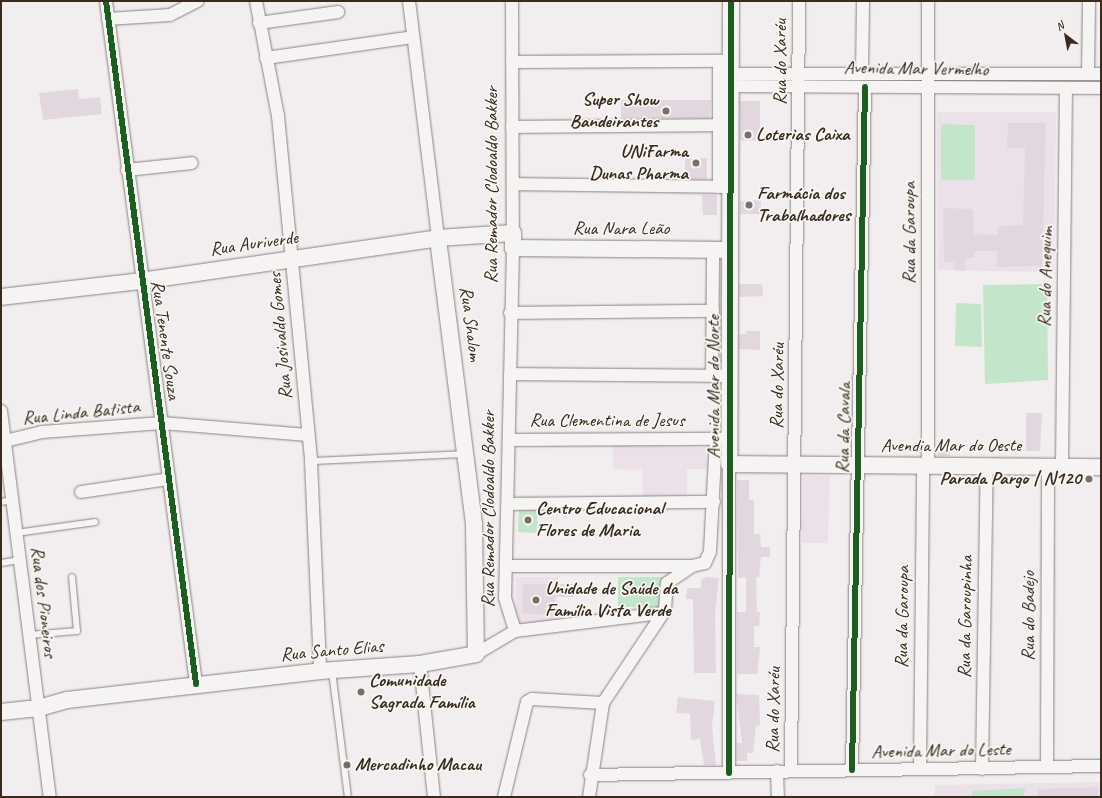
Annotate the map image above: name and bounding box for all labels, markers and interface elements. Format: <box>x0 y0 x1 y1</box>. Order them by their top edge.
north arrow <box>1046 16 1086 56</box>
text: N <box>1053 18 1066 34</box>
street label: Rua do Xaréu <box>770 19 792 105</box>
street label: Avenida Mar Vermelho <box>843 56 989 82</box>
street label: Rua Remador Clodoaldo Bakker <box>481 87 503 283</box>
place label: Super Show Bandeirantes <box>570 89 658 133</box>
marker: Super Show Bandeirantes <box>661 106 671 116</box>
place label: Loterias Caixa <box>756 124 850 146</box>
marker: Loterias Caixa <box>743 130 753 140</box>
place label: UNiFarma Dunas Pharma <box>590 141 688 185</box>
marker: UNiFarma Dunas Pharma <box>691 158 701 168</box>
street label: Rua da Garoupa <box>899 182 921 284</box>
place label: Farmácia dos Trabalhadores <box>757 183 850 227</box>
marker: Farmácia dos Trabalhadores <box>744 200 754 210</box>
street label: Rua Nara Leão <box>573 218 669 240</box>
street label: Rua Auriverde <box>209 227 299 261</box>
street label: Rua do Anequim <box>1034 227 1058 327</box>
street label: Rua Josivaldo Gomes <box>264 272 298 400</box>
street label: Rua Tenente Souza <box>145 280 185 400</box>
street label: Rua Shalom <box>454 285 486 363</box>
street label: Avenida Mar do Norte <box>703 315 725 459</box>
street label: Rua do Xaréu <box>766 343 790 429</box>
street label: Rua da Cavala <box>832 382 856 474</box>
street label: Rua Linda Batista <box>21 396 141 430</box>
street label: Rua Clementina de Jesus <box>529 410 685 432</box>
street label: Rua Remador Clodoaldo Bakker <box>478 411 500 607</box>
street label: Avendia Mar do Oeste <box>881 435 1021 457</box>
place label: Parada Pargo | N120 <box>939 468 1081 490</box>
marker: Parada Pargo | N120 <box>1084 474 1094 484</box>
place label: Centro Educacional Flores de Maria <box>536 498 662 542</box>
marker: Centro Educacional Flores de Maria <box>523 515 533 525</box>
street label: Rua dos Pioneiros <box>25 545 61 659</box>
street label: Rua da Garoupinha <box>954 555 978 679</box>
street label: Rua da Garoupa <box>891 565 915 669</box>
street label: Rua do Badejo <box>1018 571 1040 661</box>
place label: Unidade de Saúde da Família Vista Verde <box>545 578 679 622</box>
marker: Unidade de Saúde da Família Vista Verde <box>530 594 542 606</box>
street label: Rua Santo Elias <box>280 635 384 667</box>
street label: Rua do Xaréu <box>762 667 786 753</box>
place label: Comunidade Sagrada Família <box>369 670 474 714</box>
marker: Comunidade Sagrada Família <box>356 687 366 697</box>
street label: Avenida Mar do Leste <box>871 738 1011 764</box>
place label: Mercadinho Macau <box>355 754 481 776</box>
marker: Mercadinho Macau <box>342 760 352 770</box>

